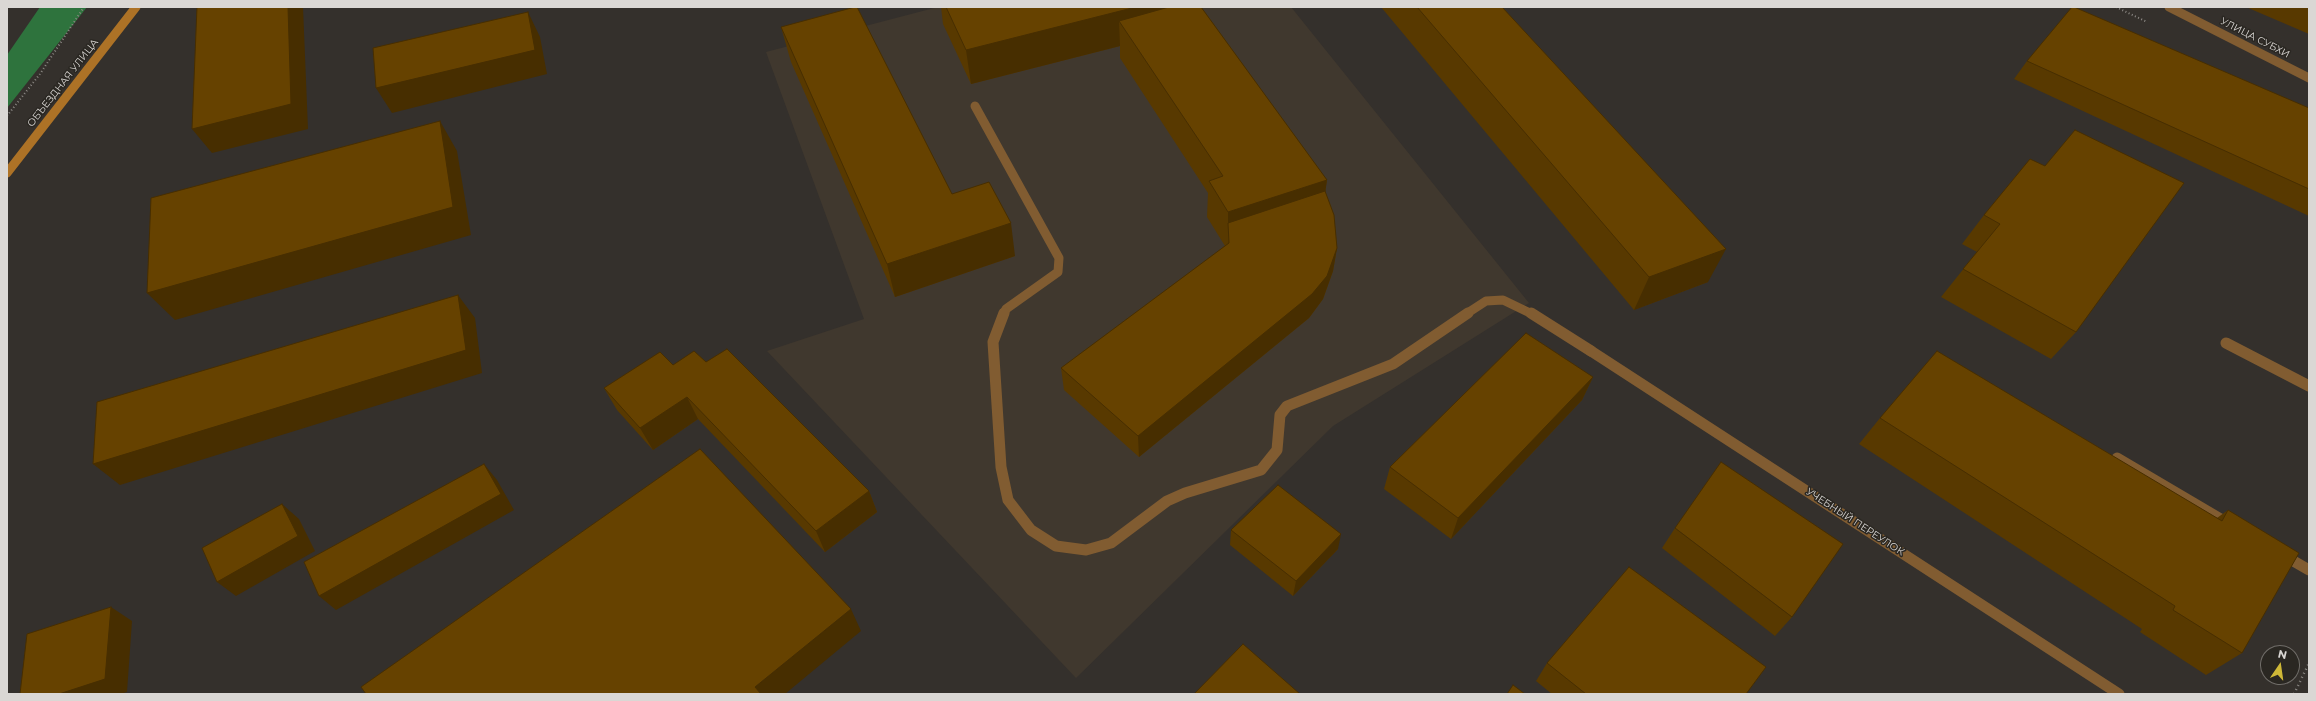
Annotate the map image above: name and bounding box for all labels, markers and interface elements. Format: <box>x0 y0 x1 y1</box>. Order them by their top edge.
street label: УЛИЦА СУБХИ <box>2218 15 2292 61</box>
street label: ОБЪЕЗДНАЯ УЛИЦА <box>25 37 101 129</box>
street label: УЧЕБНЫЙ ПЕРЕУЛОК <box>1804 486 1906 558</box>
north arrow <box>2260 645 2300 685</box>
text: N <box>2277 646 2288 662</box>

